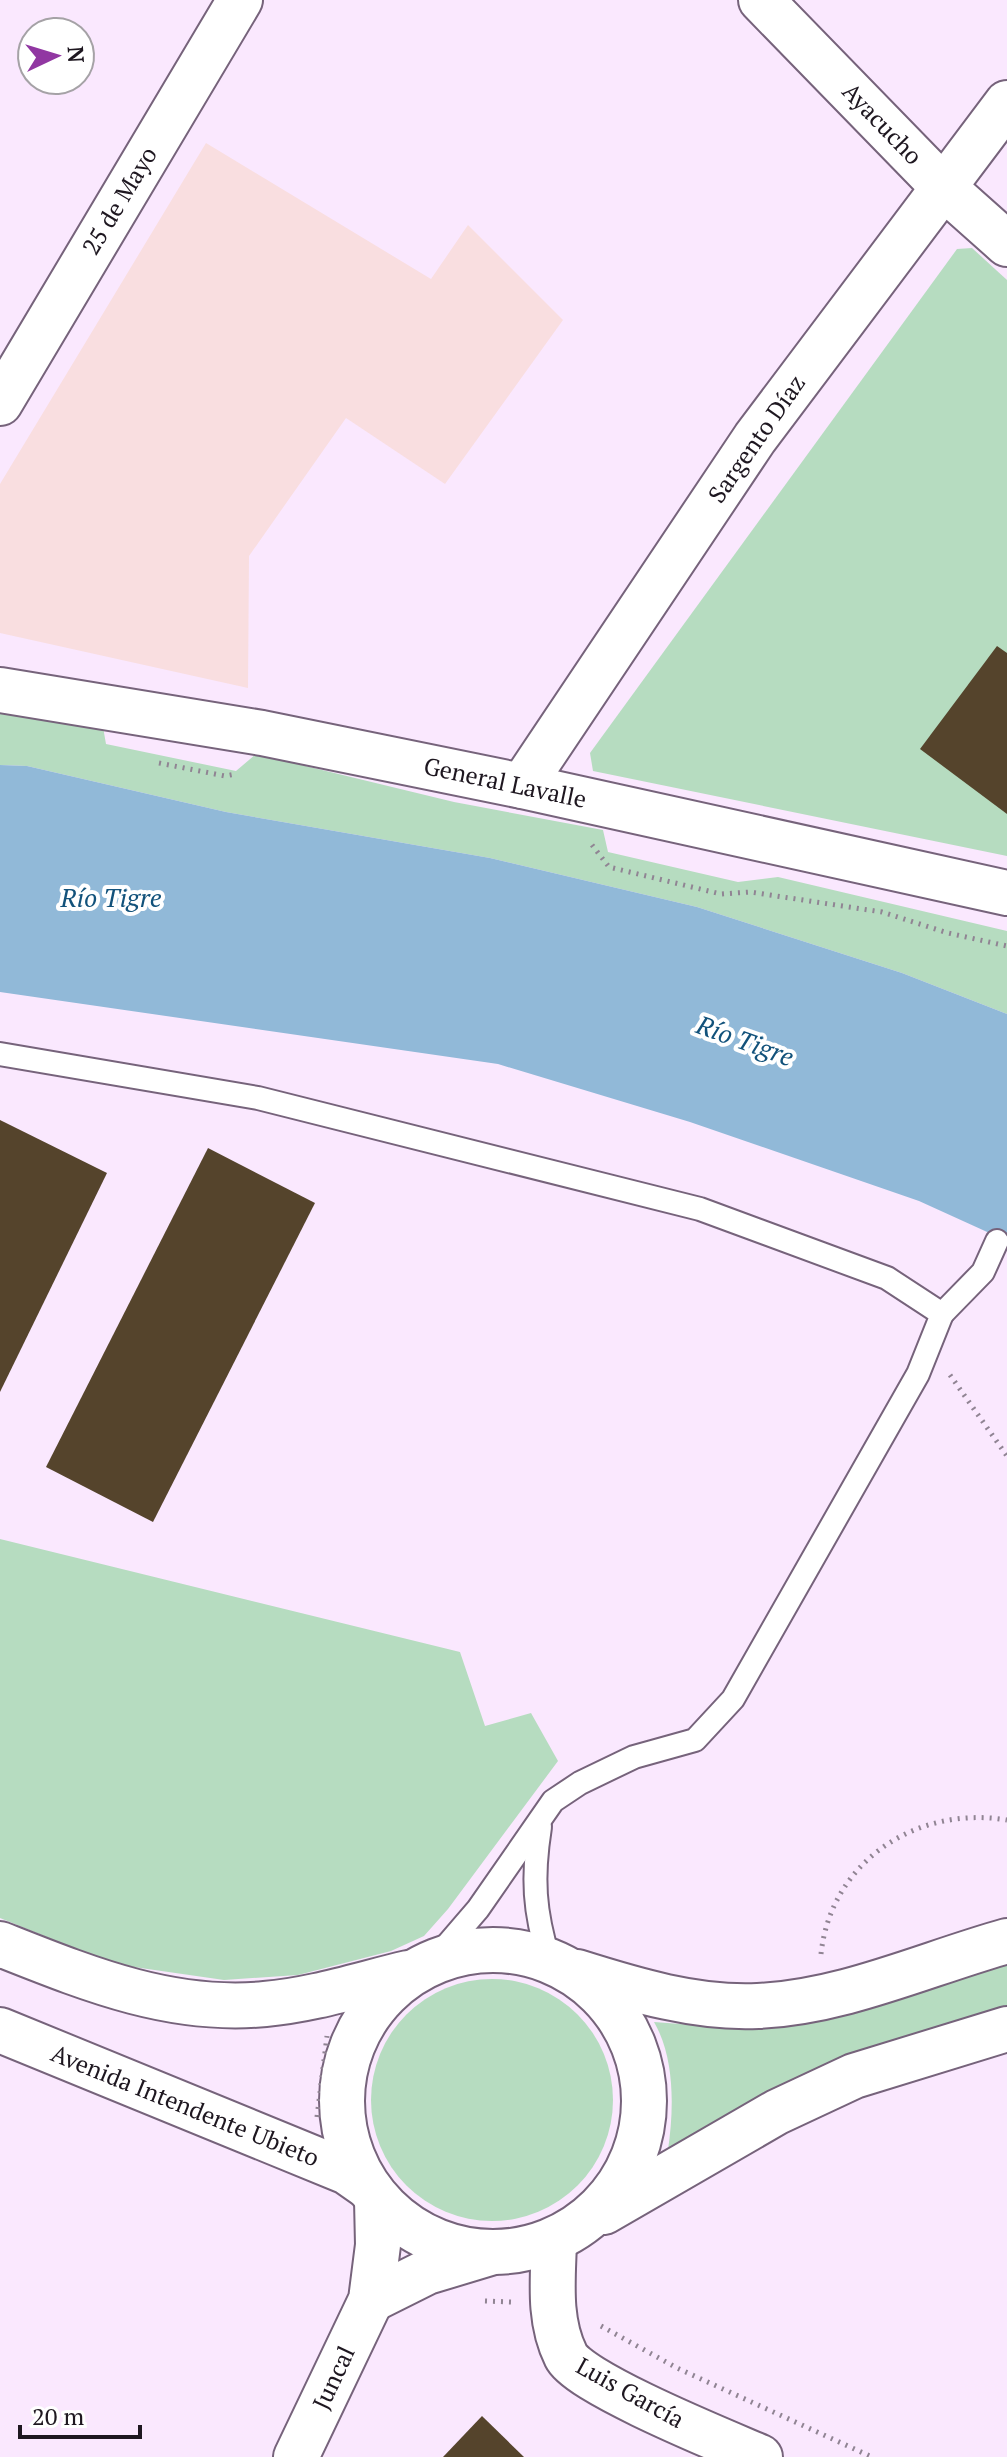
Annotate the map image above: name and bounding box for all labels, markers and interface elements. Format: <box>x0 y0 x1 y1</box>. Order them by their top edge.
north arrow <box>16 16 96 96</box>
text: N <box>61 45 92 64</box>
street label: Ayacucho <box>836 75 930 171</box>
street label: 25 de Mayo <box>74 141 164 260</box>
street label: Sargento Díaz <box>700 368 812 509</box>
street label: General Lavalle <box>421 749 589 815</box>
water label: Río Tigre <box>59 880 162 914</box>
water label: Río Tigre <box>691 1006 799 1073</box>
street label: Avenida Intendente Ubieto <box>47 2037 324 2174</box>
street label: Juncal <box>304 2341 362 2415</box>
street label: Luis García <box>571 2349 690 2435</box>
scale bar <box>20 2389 140 2439</box>
text: 20 m <box>32 2400 84 2432</box>

